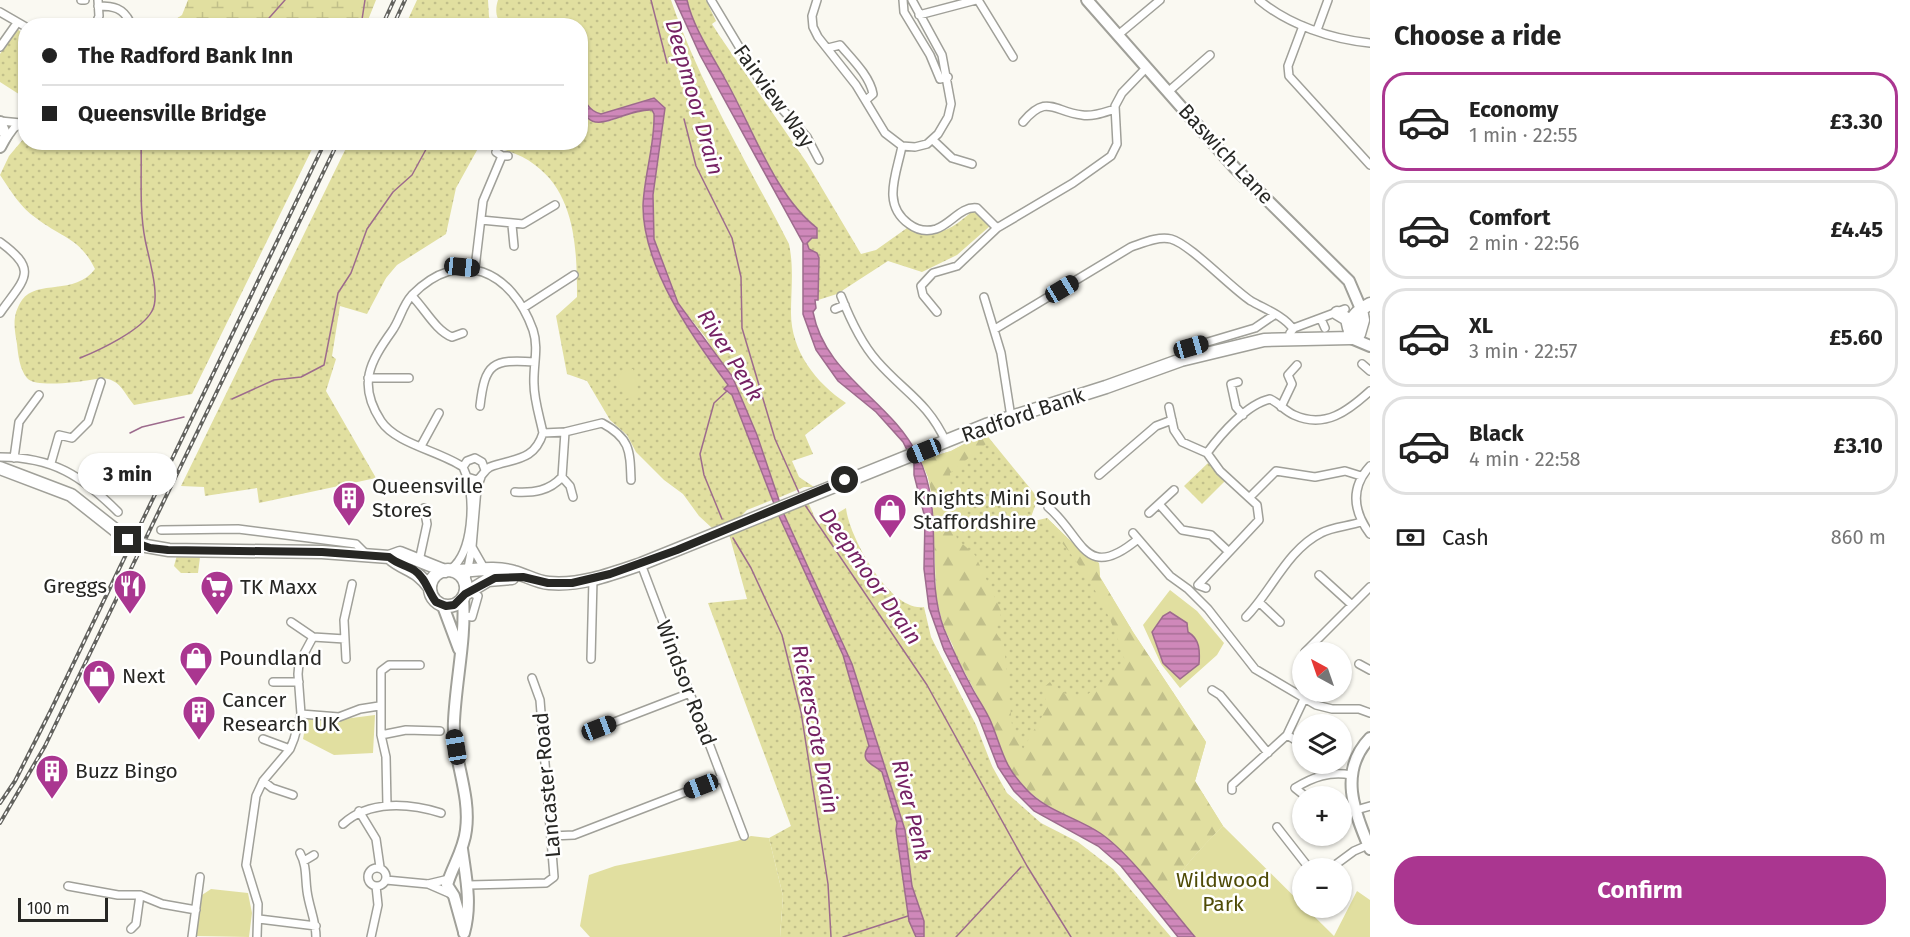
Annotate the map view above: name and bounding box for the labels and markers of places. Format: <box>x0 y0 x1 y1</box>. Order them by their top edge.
place label: Queensville Stores <box>372 473 483 523</box>
building icon: Queensville Stores <box>331 480 367 527</box>
place label: Knights Mini South Staffordshire <box>913 485 1092 535</box>
shop icon: Knights Mini South Staffordshire <box>872 492 908 539</box>
restaurant icon: Greggs <box>112 568 148 615</box>
supermarket icon: TK Maxx <box>199 569 235 616</box>
place label: Greggs <box>43 573 107 599</box>
place label: TK Maxx <box>240 574 318 600</box>
shop icon: Poundland <box>178 640 214 687</box>
place label: Poundland <box>219 645 322 671</box>
shop icon: Next <box>81 658 117 705</box>
place label: Next <box>122 663 166 689</box>
place label: Cancer Research UK <box>222 687 341 737</box>
building icon: Cancer Research UK <box>181 694 217 741</box>
building icon: Buzz Bingo <box>34 753 70 800</box>
place label: Buzz Bingo <box>75 758 178 784</box>

